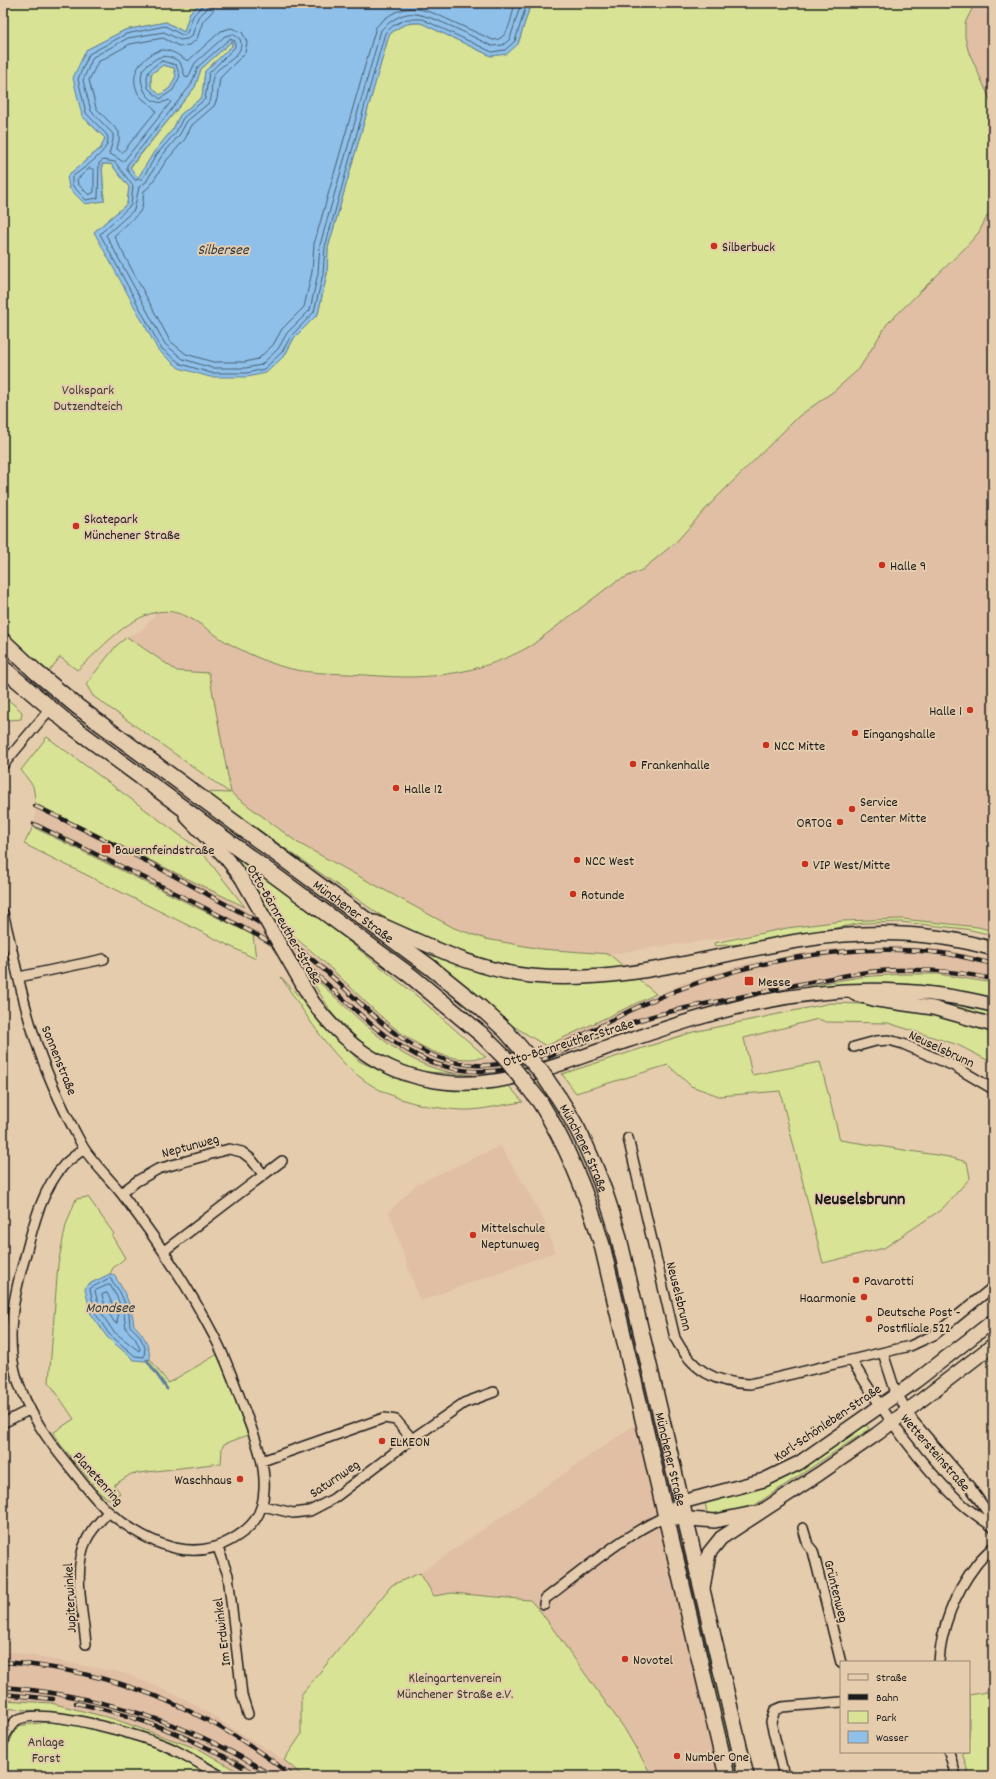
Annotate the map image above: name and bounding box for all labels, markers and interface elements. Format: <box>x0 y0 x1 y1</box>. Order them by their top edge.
place label: Silberbuck <box>722 238 775 258</box>
water label: Silbersee <box>197 240 250 262</box>
marker: Silberbuck <box>709 241 719 251</box>
park label: Volkspark Dutzendteich <box>54 381 122 417</box>
place label: Skatepark Münchener Straße <box>84 510 180 546</box>
marker: Skatepark Münchener Straße <box>71 521 81 531</box>
place label: Halle 9 <box>890 557 926 577</box>
marker: Halle 9 <box>877 560 887 570</box>
place label: Halle 1 <box>929 702 962 722</box>
marker: Halle 1 <box>965 705 975 715</box>
place label: Eingangshalle <box>863 725 935 745</box>
marker: Eingangshalle <box>850 728 860 738</box>
place label: NCC Mitte <box>774 737 825 757</box>
marker: NCC Mitte <box>761 740 771 750</box>
place label: Frankenhalle <box>641 756 710 776</box>
marker: Frankenhalle <box>628 759 638 769</box>
place label: Halle 12 <box>404 780 443 800</box>
marker: Halle 12 <box>391 783 401 793</box>
place label: Service Center Mitte <box>860 793 927 829</box>
marker: Service Center Mitte <box>847 804 857 814</box>
place label: ORTOG <box>796 814 832 834</box>
marker: ORTOG <box>835 817 845 827</box>
place label: Bauernfeindstraße <box>115 841 214 861</box>
marker: Bauernfeindstraße <box>100 843 112 855</box>
place label: NCC West <box>585 852 634 872</box>
marker: NCC West <box>572 855 582 865</box>
place label: VIP West/Mitte <box>813 856 890 876</box>
marker: VIP West/Mitte <box>800 859 810 869</box>
street label: Otto-Bärnreuther-Straße <box>241 861 326 989</box>
street label: Münchener Straße <box>308 876 397 949</box>
place label: Rotunde <box>581 886 624 906</box>
marker: Rotunde <box>568 889 578 899</box>
place label: Messe <box>758 973 790 993</box>
marker: Messe <box>743 975 755 987</box>
street label: Otto-Bärnreuther-Straße <box>501 1015 636 1073</box>
street label: Sonnenstraße <box>35 1023 81 1099</box>
street label: Neuselsbrunn <box>905 1026 977 1074</box>
street label: Münchener Straße <box>553 1101 612 1195</box>
street label: Neptunweg <box>160 1130 221 1164</box>
district label: Neuselsbrunn <box>815 1188 905 1213</box>
place label: Mittelschule Neptunweg <box>481 1219 545 1255</box>
marker: Mittelschule Neptunweg <box>468 1230 478 1240</box>
street label: Neuselsbrunn <box>660 1260 696 1333</box>
place label: Pavarotti <box>864 1272 914 1292</box>
marker: Pavarotti <box>851 1275 861 1285</box>
place label: Haarmonie <box>799 1289 856 1309</box>
marker: Haarmonie <box>859 1292 869 1302</box>
water label: Mondsee <box>86 1298 136 1320</box>
place label: Deutsche Post - Postfiliale 522 <box>877 1303 961 1339</box>
marker: Deutsche Post - Postfiliale 522 <box>864 1314 874 1324</box>
street label: Karl-Schönleben-Straße <box>770 1380 886 1467</box>
street label: Münchener Straße <box>648 1410 690 1508</box>
street label: Wettersteinstraße <box>895 1410 974 1497</box>
place label: ELKEON <box>390 1433 430 1453</box>
marker: ELKEON <box>377 1436 387 1446</box>
street label: Planetenring <box>68 1448 127 1511</box>
street label: Saturnweg <box>306 1455 364 1504</box>
place label: Waschhaus <box>175 1471 232 1491</box>
marker: Waschhaus <box>235 1474 245 1484</box>
street label: Grüntenweg <box>818 1558 852 1625</box>
street label: Jupiterwinkel <box>59 1562 83 1633</box>
street label: Im Erdwinkel <box>209 1596 237 1667</box>
place label: Novotel <box>633 1651 674 1671</box>
marker: Novotel <box>620 1654 630 1664</box>
legend <box>840 1661 970 1753</box>
park label: Kleingartenverein Münchener Straße e.V. <box>397 1669 513 1705</box>
text: Straße <box>876 1670 907 1687</box>
text: Bahn <box>876 1690 899 1707</box>
text: Park <box>876 1710 897 1727</box>
text: Wasser <box>876 1730 909 1747</box>
park label: Anlage Forst <box>28 1733 64 1769</box>
place label: Number One <box>685 1748 749 1768</box>
marker: Number One <box>672 1751 682 1761</box>

